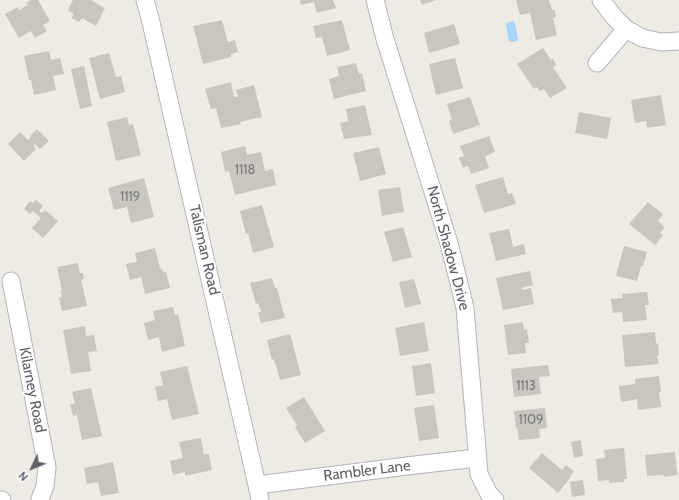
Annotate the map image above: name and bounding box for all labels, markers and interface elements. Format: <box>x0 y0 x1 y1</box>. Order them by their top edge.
house number: 1118 <box>235 162 255 178</box>
street label: North Shadow Drive <box>423 184 473 312</box>
house number: 1119 <box>120 189 140 205</box>
street label: Talisman Road <box>185 203 223 297</box>
street label: Kilarney Road <box>15 346 49 434</box>
house number: 1113 <box>516 378 536 394</box>
house number: 1109 <box>519 412 543 428</box>
north arrow <box>12 448 52 488</box>
street label: Rambler Lane <box>322 457 412 485</box>
text: N <box>15 469 31 484</box>

